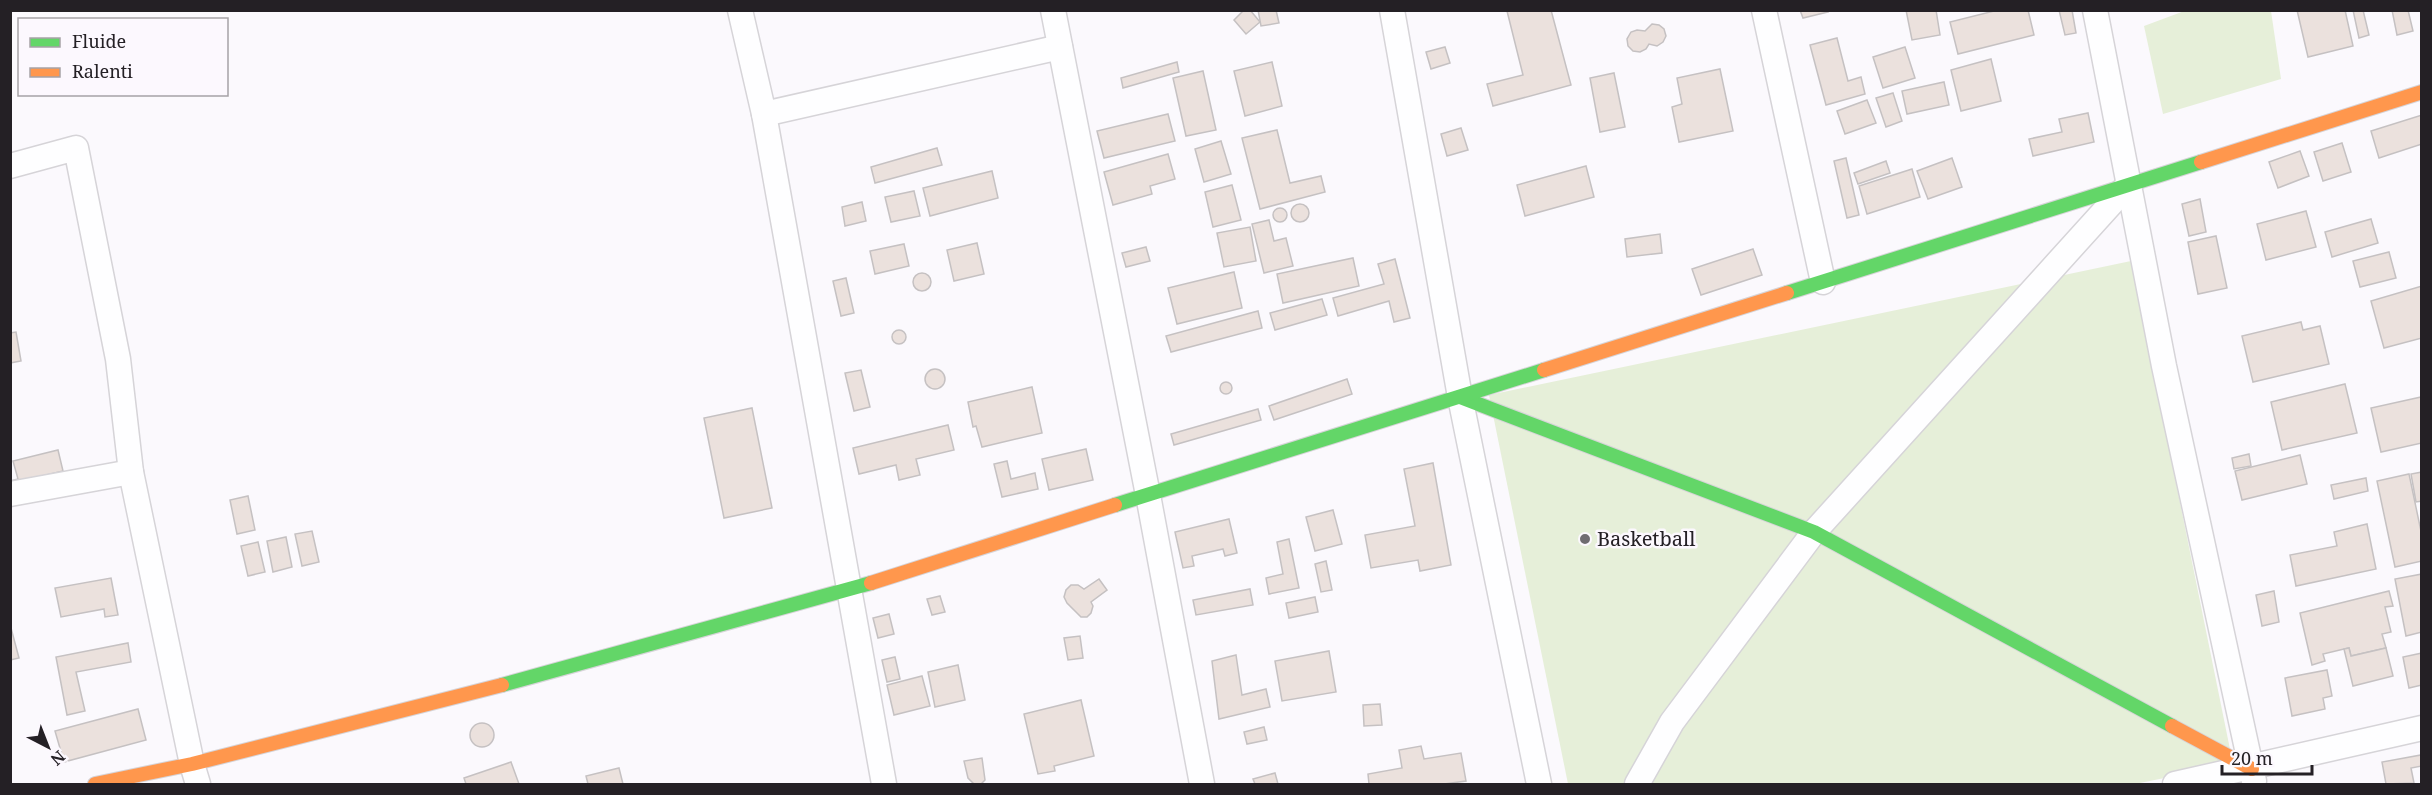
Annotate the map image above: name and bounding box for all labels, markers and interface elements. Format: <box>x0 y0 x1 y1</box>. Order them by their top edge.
legend <box>18 18 228 96</box>
text: Fluide <box>72 29 126 53</box>
text: Ralenti <box>72 59 133 83</box>
place label: Basketball <box>1597 525 1695 552</box>
marker: Basketball <box>1578 532 1592 546</box>
north arrow <box>18 717 78 777</box>
scale bar <box>2222 738 2312 776</box>
text: N <box>46 746 70 771</box>
text: 20 m <box>2231 746 2273 770</box>

